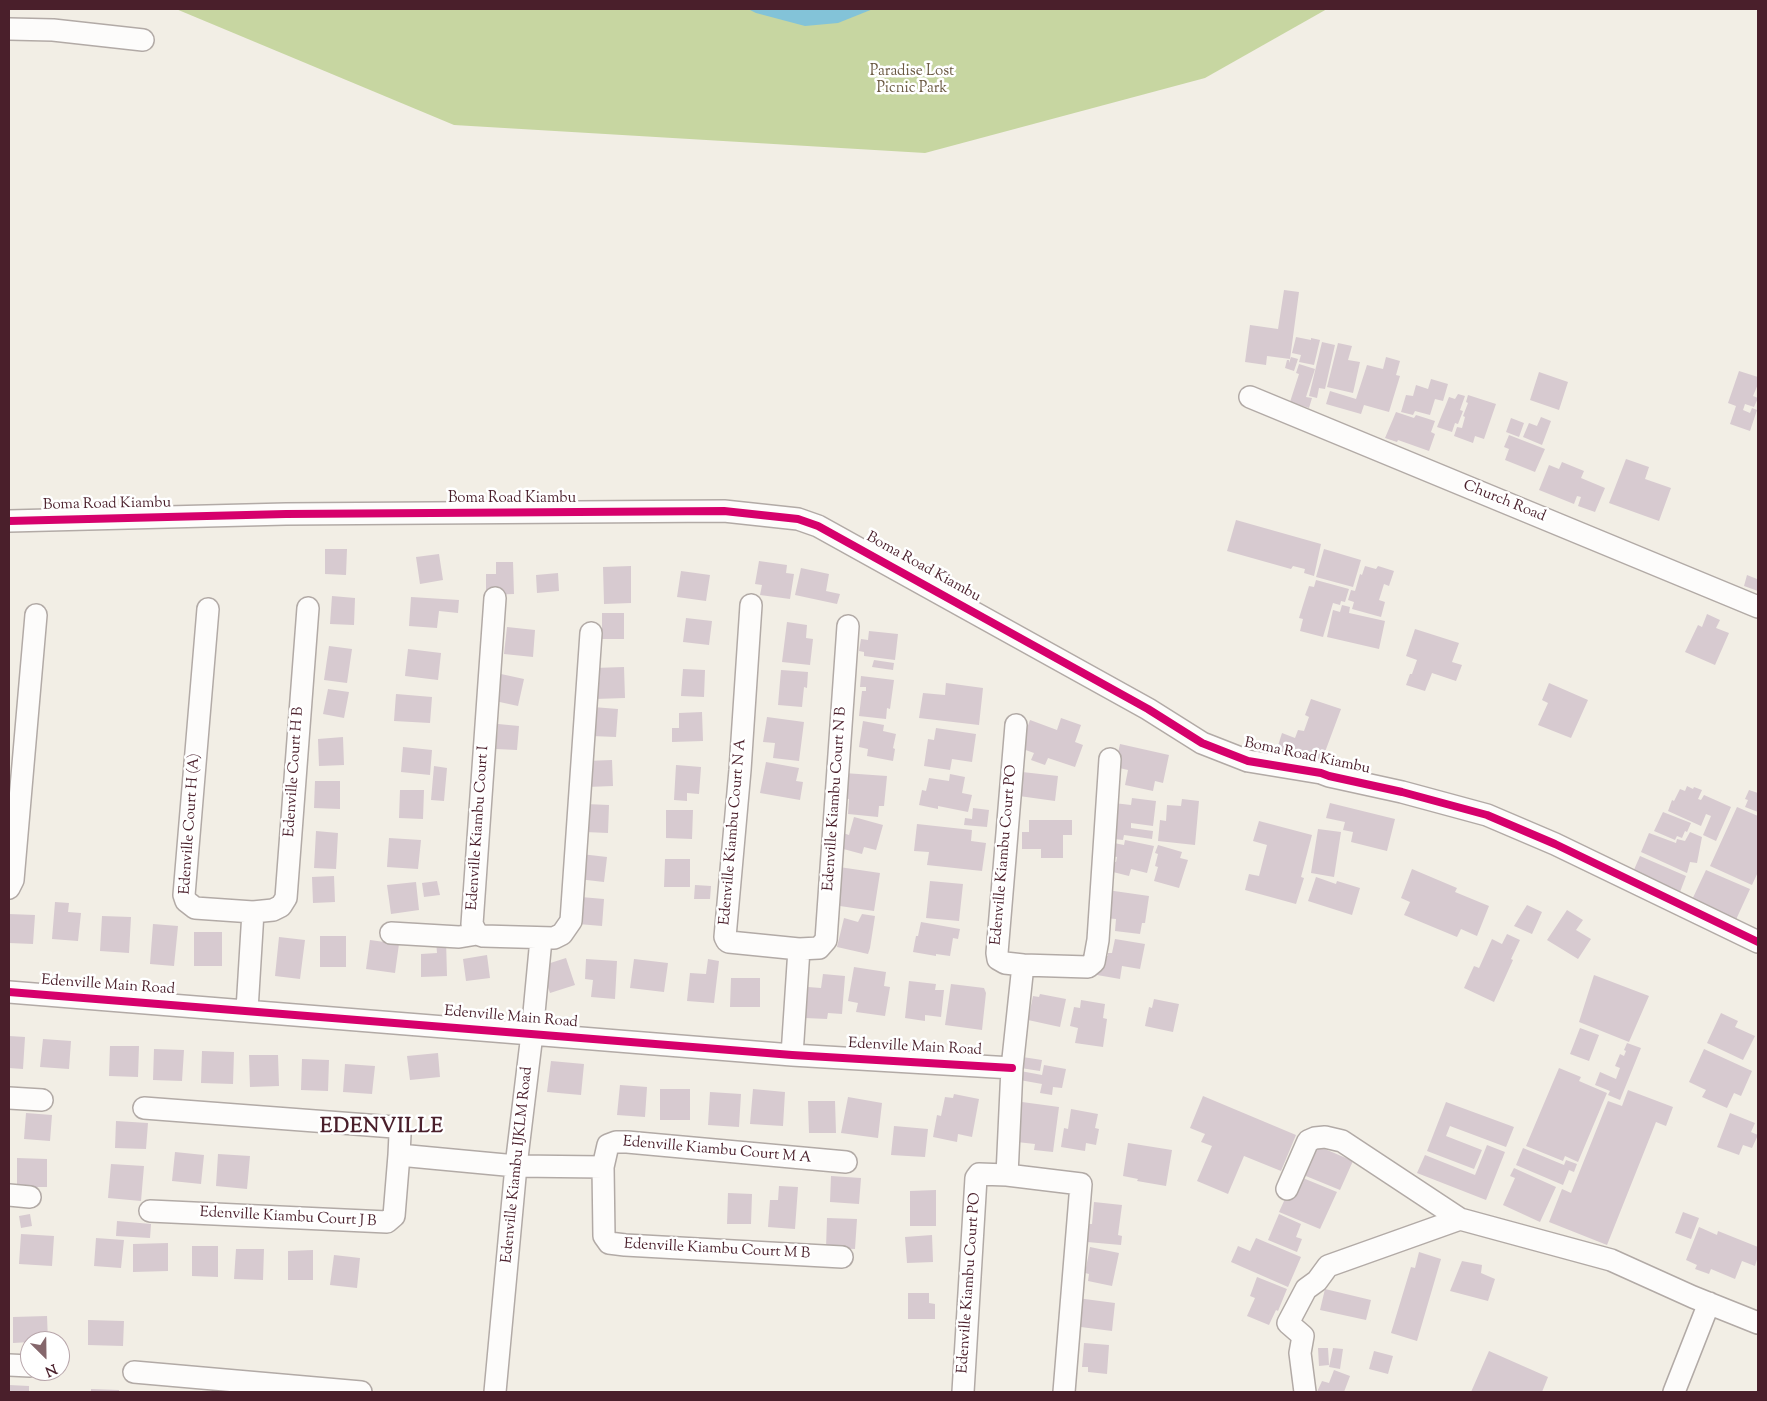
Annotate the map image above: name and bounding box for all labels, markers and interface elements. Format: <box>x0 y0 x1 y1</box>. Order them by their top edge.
park label: Paradise Lost Picnic Park <box>870 63 954 98</box>
street label: Church Road <box>1460 477 1548 527</box>
street label: Boma Road Kiambu <box>448 490 576 508</box>
street label: Boma Road Kiambu <box>43 495 171 515</box>
street label: Boma Road Kiambu <box>863 529 983 607</box>
street label: Edenville Court H B <box>281 706 309 838</box>
street label: Edenville Kiambu Court N B <box>821 706 851 892</box>
street label: Boma Road Kiambu <box>1242 735 1372 779</box>
street label: Edenville Kiambu Court N A <box>717 738 751 926</box>
street label: Edenville Kiambu Court I <box>464 745 494 911</box>
street label: Edenville Court H (A) <box>177 753 205 895</box>
street label: Edenville Kiambu Court PO <box>988 764 1022 946</box>
street label: Edenville Main Road <box>41 972 175 1000</box>
street label: Edenville Main Road <box>443 1003 579 1033</box>
street label: Edenville Main Road <box>848 1036 982 1060</box>
street label: Edenville Kiambu IJKLM Road <box>499 1066 537 1264</box>
district label: EDENVILLE <box>319 1117 445 1141</box>
street label: Edenville Kiambu Court M A <box>622 1134 812 1168</box>
street label: Edenville Kiambu Court PO <box>955 1192 985 1374</box>
street label: Edenville Kiambu Court J B <box>199 1204 377 1232</box>
street label: Edenville Kiambu Court M B <box>623 1236 811 1264</box>
north arrow <box>20 1331 70 1381</box>
text: N <box>41 1357 60 1380</box>

